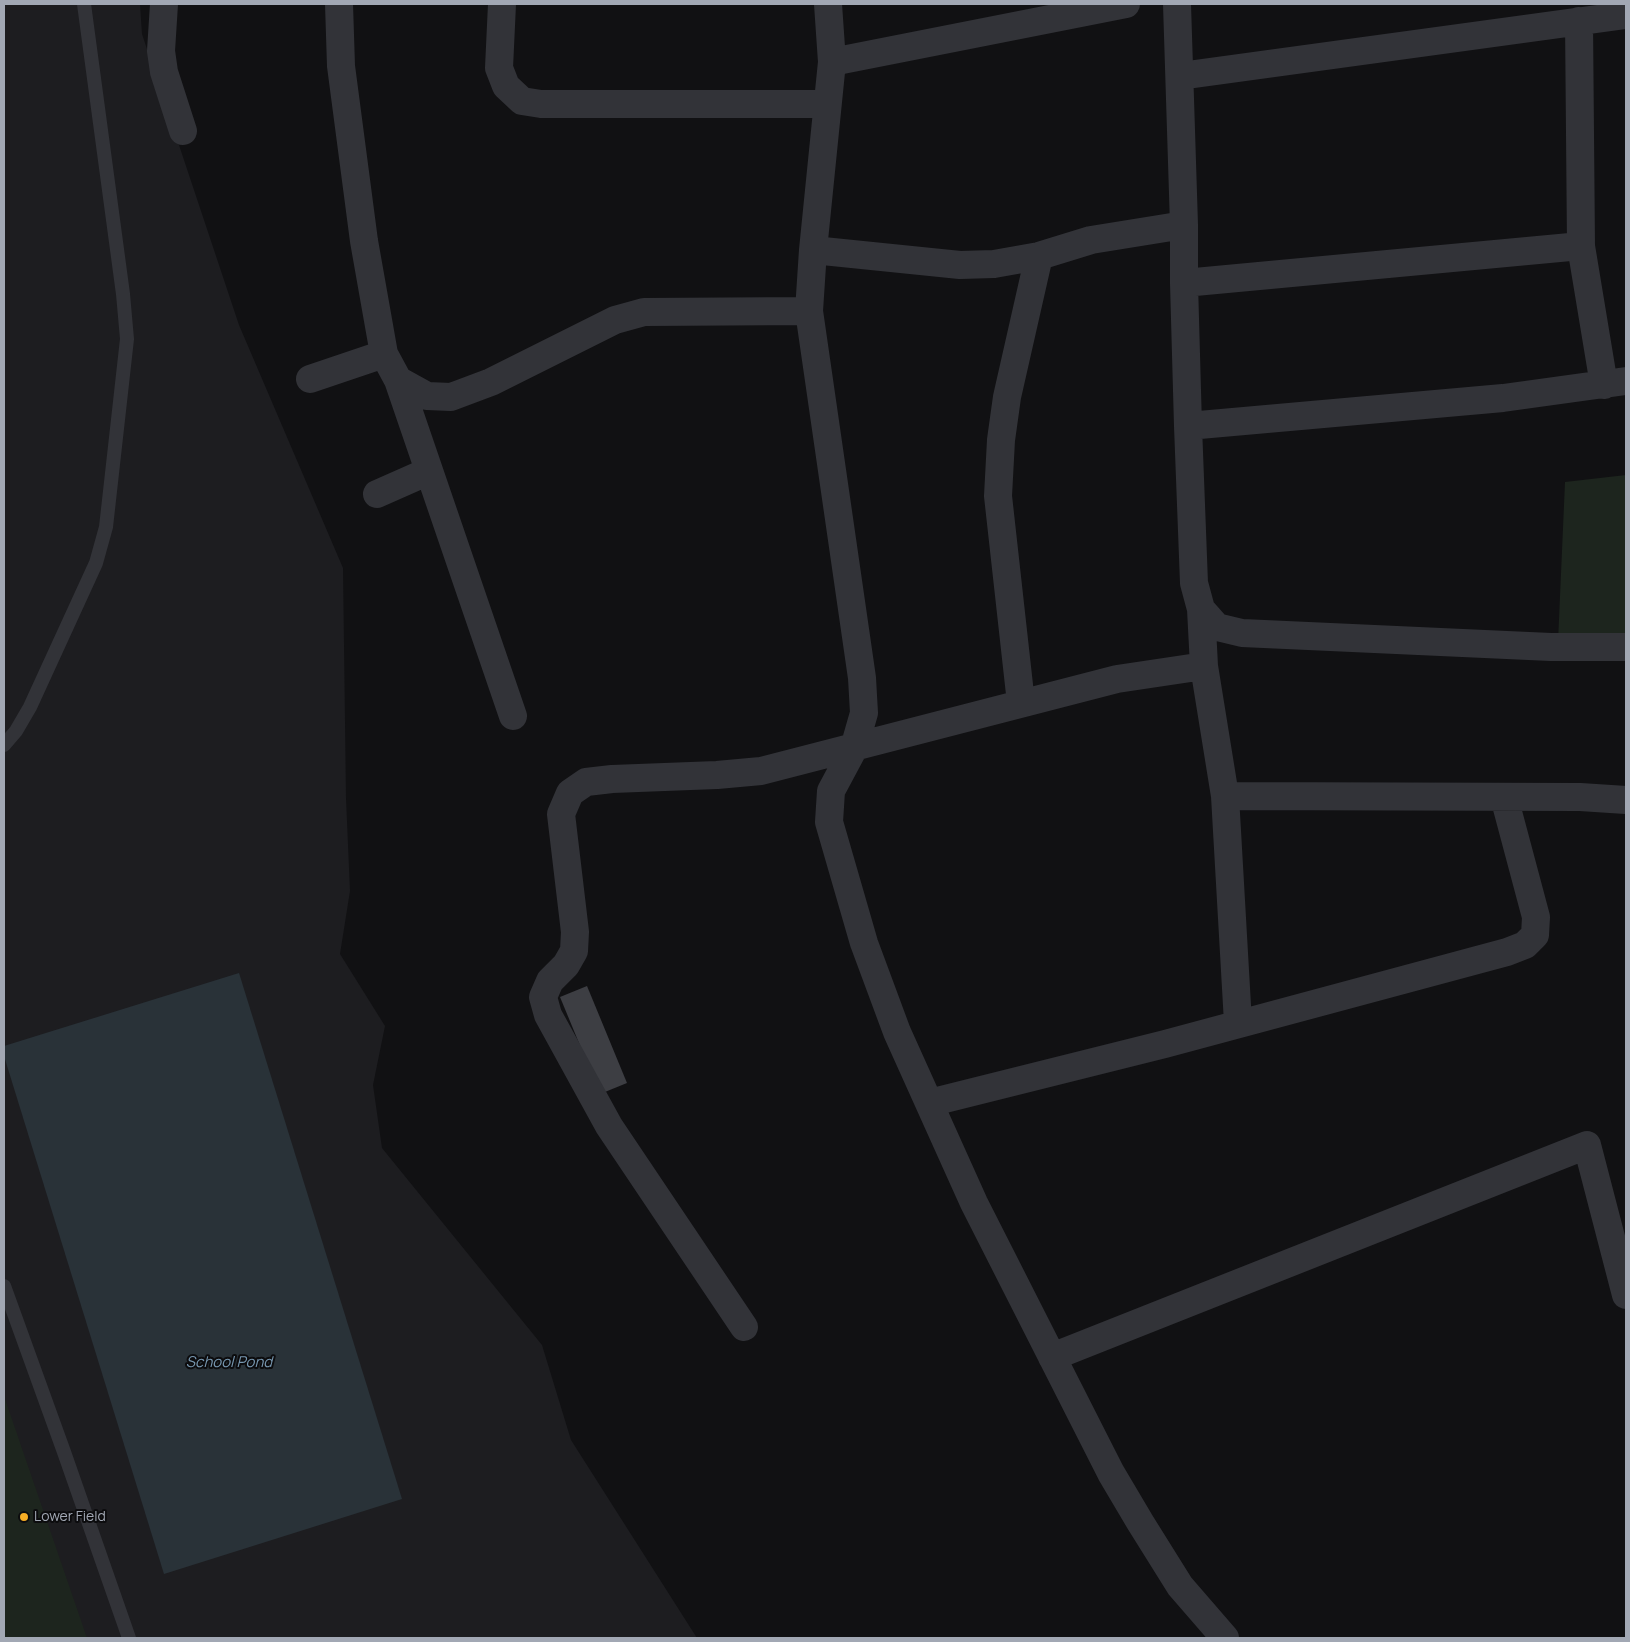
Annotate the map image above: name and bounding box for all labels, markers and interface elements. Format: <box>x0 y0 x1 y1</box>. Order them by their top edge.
water label: School Pond <box>186 1354 272 1372</box>
place label: Lower Field <box>34 1509 106 1525</box>
marker: Lower Field <box>18 1511 30 1523</box>

